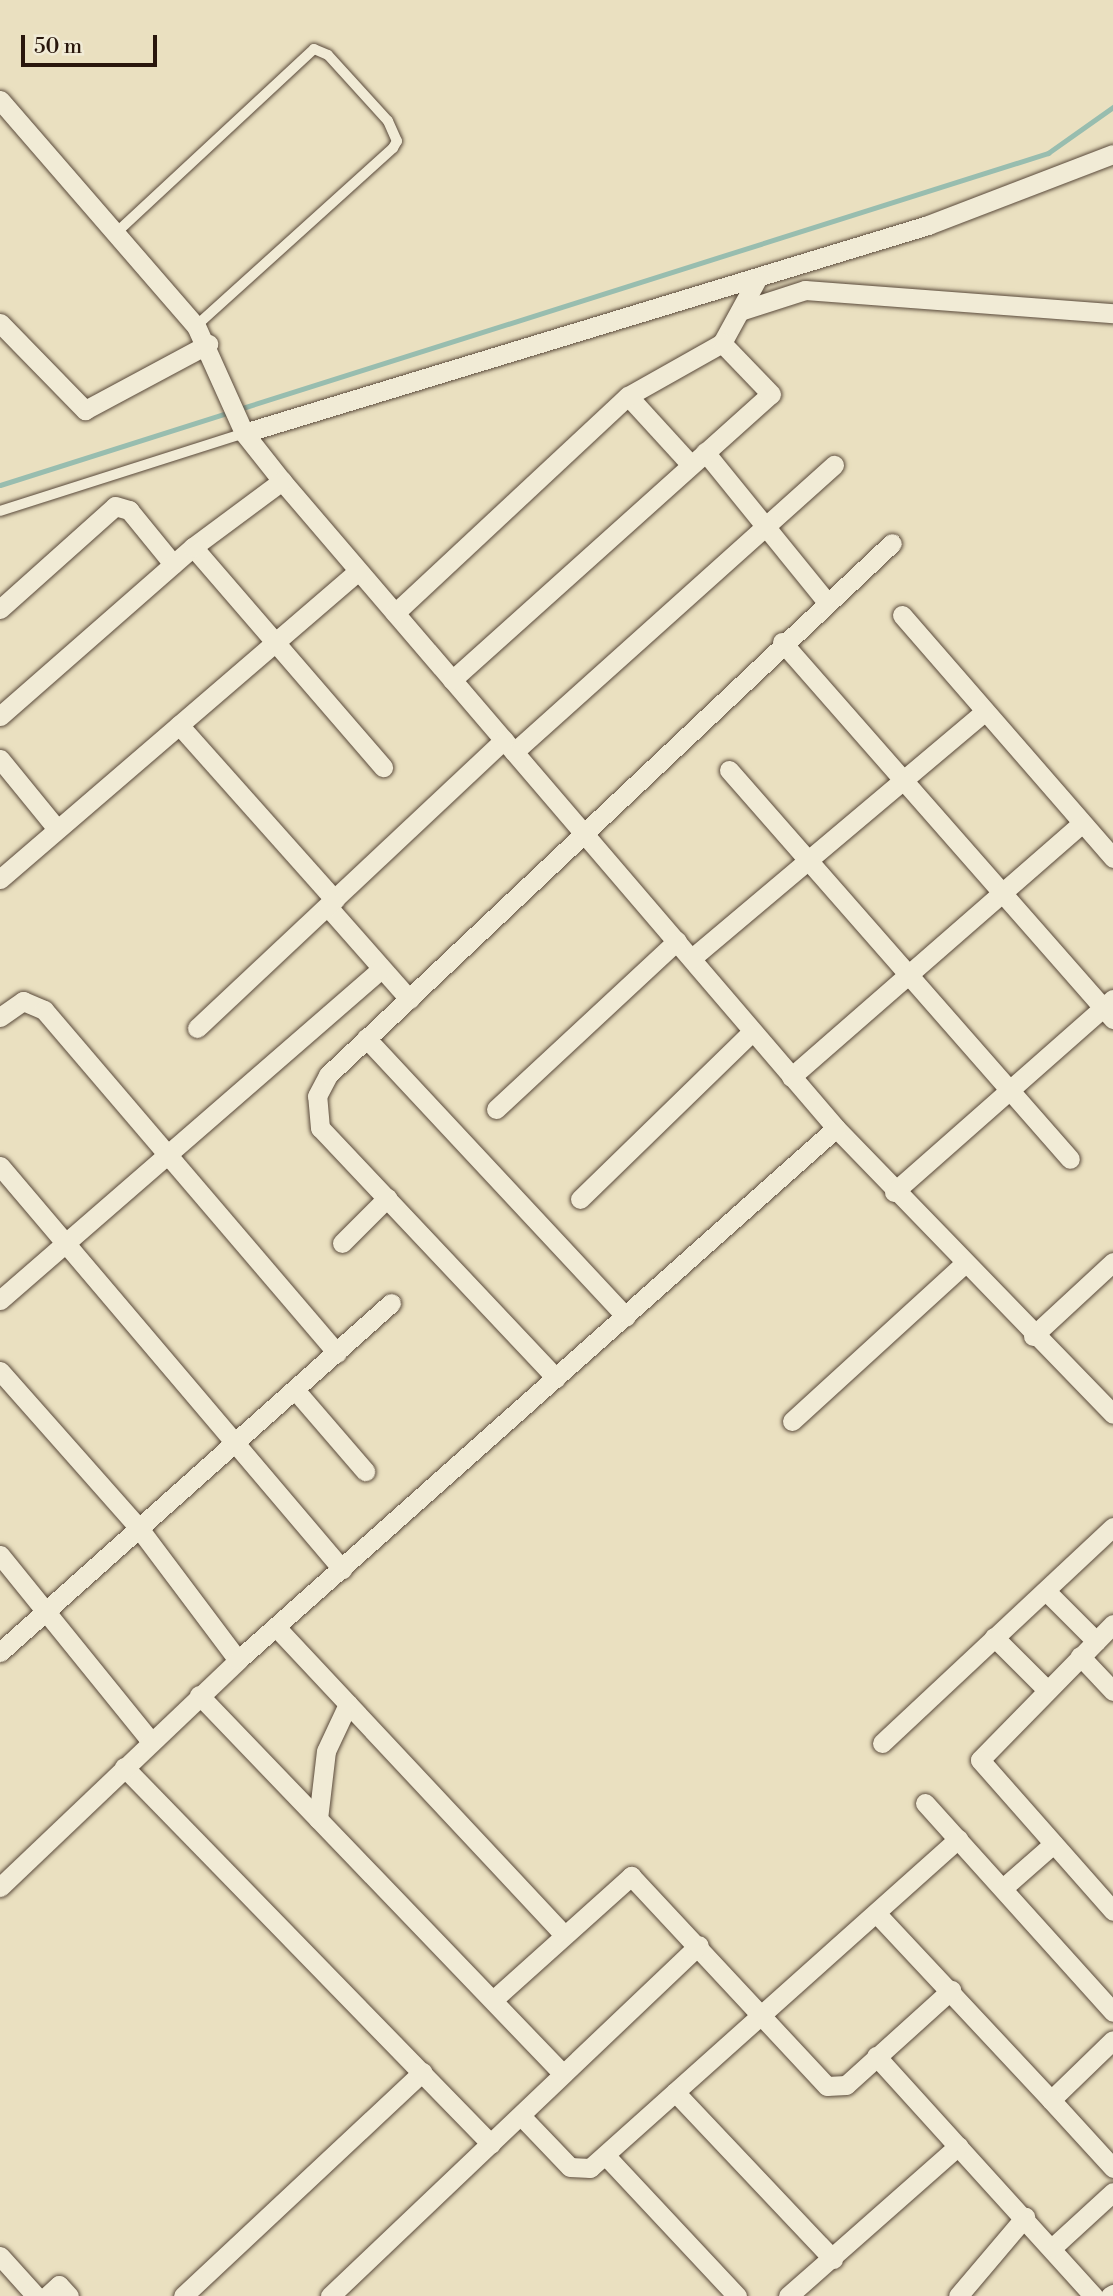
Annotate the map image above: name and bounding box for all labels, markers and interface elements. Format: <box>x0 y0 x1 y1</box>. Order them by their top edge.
scale bar <box>24 21 161 65</box>
text: 50 m <box>34 34 82 60</box>

